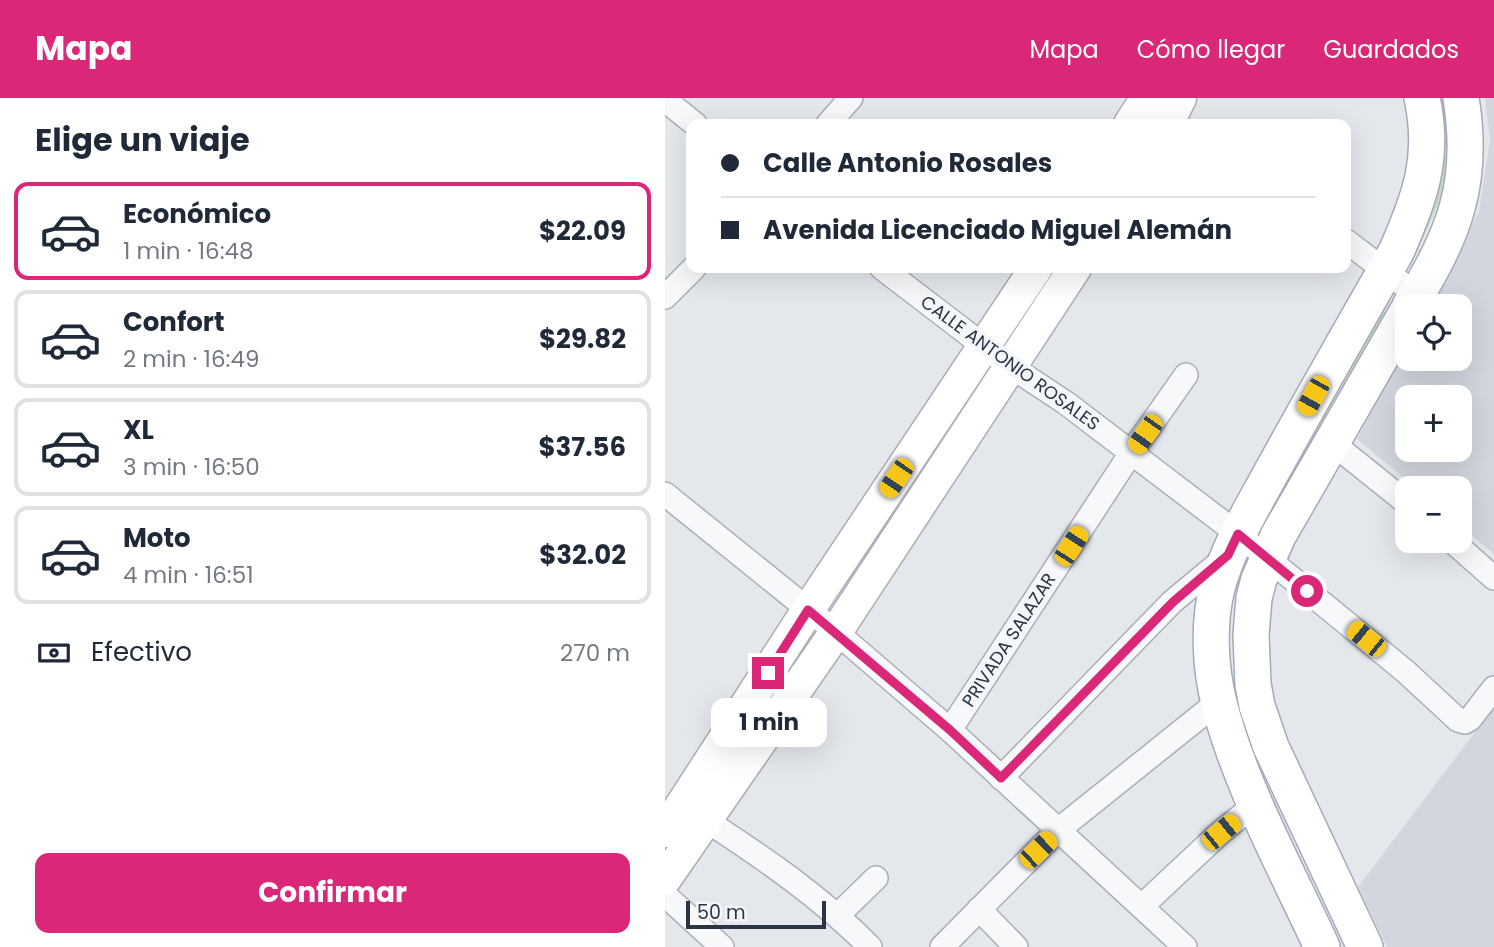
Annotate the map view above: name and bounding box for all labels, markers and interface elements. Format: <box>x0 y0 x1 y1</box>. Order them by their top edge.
text: Mapa <box>35 25 133 72</box>
text: Mapa <box>1029 33 1099 66</box>
text: Cómo llegar <box>1137 33 1285 66</box>
text: Guardados <box>1323 33 1459 66</box>
text: Elige un viaje <box>35 117 250 162</box>
text: Calle Antonio Rosales <box>763 145 1052 181</box>
text: Económico <box>123 196 271 232</box>
icon: car <box>39 200 102 263</box>
text: Avenida Licenciado Miguel Alemán <box>763 212 1232 248</box>
text: $22.09 <box>539 213 626 249</box>
text: 1 min · 16:48 <box>123 235 254 267</box>
street label: CALLE ANTONIO ROSALES <box>916 289 1105 436</box>
map controls <box>1395 294 1472 553</box>
button: locate <box>1395 294 1472 371</box>
text: Confort <box>123 304 225 340</box>
icon: car <box>39 308 102 371</box>
text: $29.82 <box>539 321 626 357</box>
text: 2 min · 16:49 <box>123 343 259 375</box>
car <box>1294 373 1333 419</box>
button: + <box>1395 385 1472 462</box>
car <box>1125 411 1166 457</box>
text: XL <box>123 412 154 448</box>
icon: car <box>39 416 102 479</box>
text: $37.56 <box>538 429 626 465</box>
text: 3 min · 16:50 <box>123 451 260 483</box>
car <box>876 455 917 501</box>
button: − <box>1395 476 1472 553</box>
text: Moto <box>123 520 191 556</box>
car <box>1051 523 1092 569</box>
icon: car <box>39 524 102 587</box>
text: $32.02 <box>539 537 626 573</box>
text: 4 min · 16:51 <box>123 559 254 591</box>
street label: PRIVADA SALAZAR <box>956 568 1061 712</box>
route start <box>1291 575 1323 607</box>
car <box>1344 618 1389 660</box>
icon: cash <box>35 634 73 672</box>
text: Efectivo <box>91 634 192 670</box>
text: 270 m <box>560 637 630 669</box>
route end <box>752 657 784 689</box>
callout: 1 min <box>710 698 826 746</box>
text: 1 min <box>739 706 799 738</box>
car <box>1199 811 1244 853</box>
car <box>1016 828 1061 872</box>
button: Confirmar <box>35 853 630 933</box>
scale bar <box>686 898 826 930</box>
text: 50 m <box>697 899 746 926</box>

